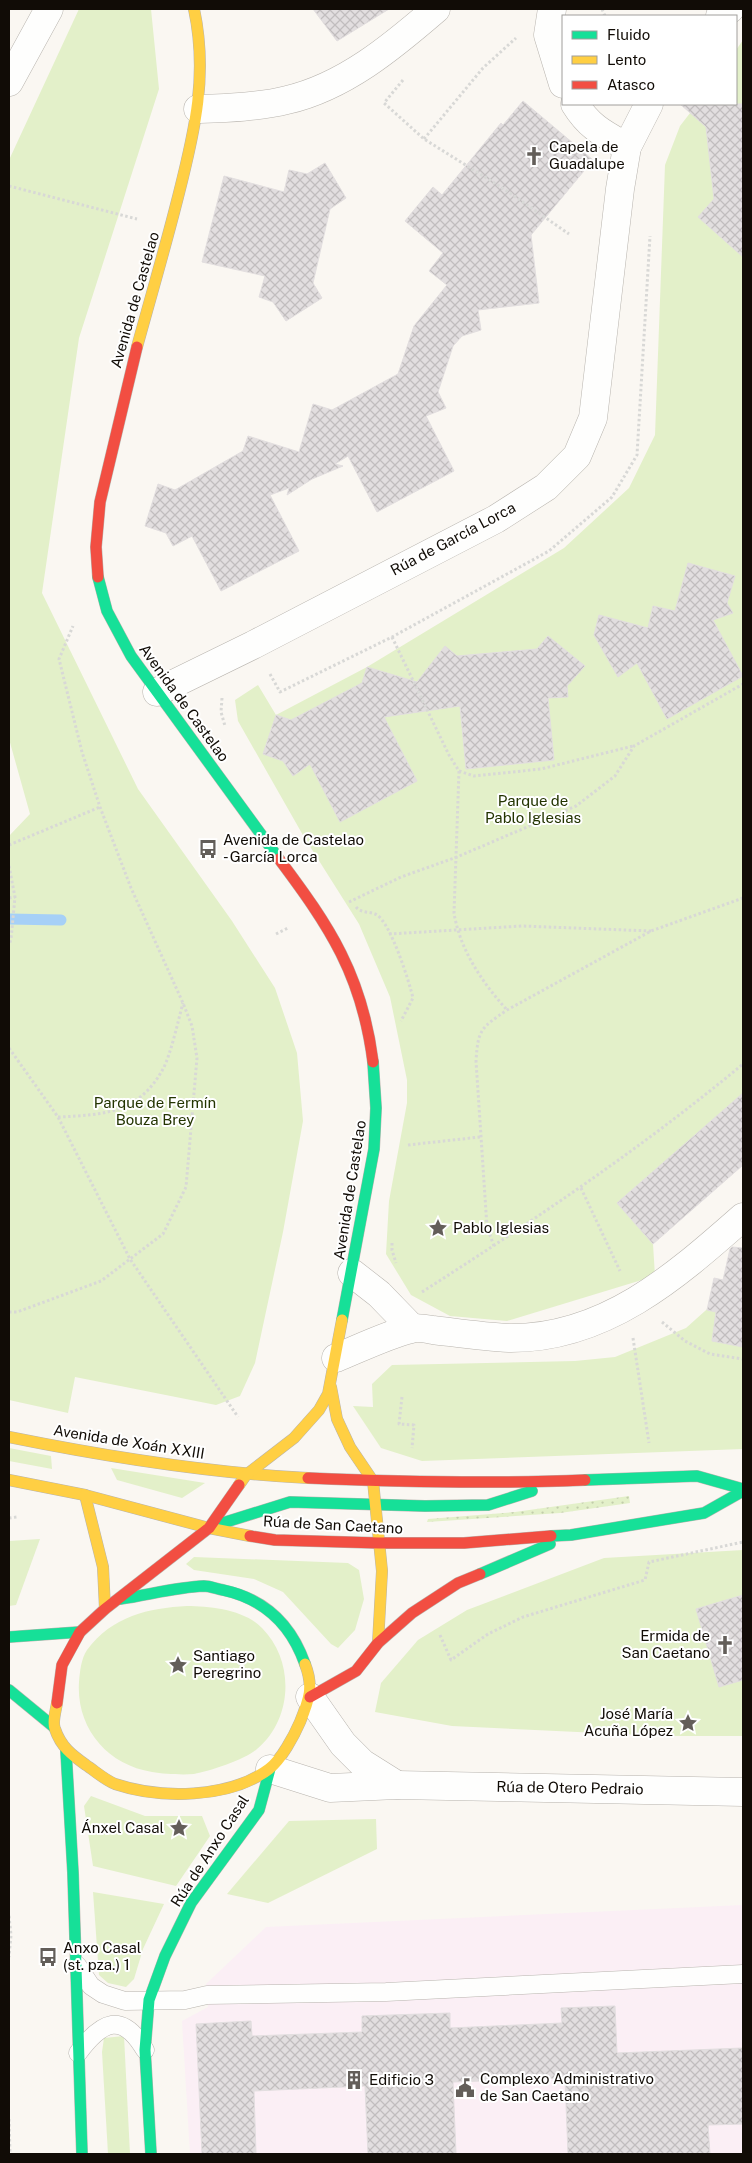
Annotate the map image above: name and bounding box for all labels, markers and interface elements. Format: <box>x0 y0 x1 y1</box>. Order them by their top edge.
legend <box>562 15 737 105</box>
text: Fluido <box>607 26 650 43</box>
text: Lento <box>607 51 646 68</box>
text: Atasco <box>607 76 655 93</box>
place label: Capela de Guadalupe <box>549 138 625 172</box>
church icon: Capela de Guadalupe <box>523 145 545 167</box>
street label: Avenida de Castelao <box>107 230 162 370</box>
street label: Rúa de García Lorca <box>387 498 518 579</box>
street label: Avenida de Castelao <box>136 641 233 765</box>
park label: Parque de Pablo Iglesias <box>485 792 581 826</box>
place label: Avenida de Castelao - García Lorca <box>223 831 364 865</box>
bus stop icon: Avenida de Castelao - García Lorca <box>197 838 219 860</box>
park label: Parque de Fermín Bouza Brey <box>94 1094 216 1128</box>
street label: Avenida de Castelao <box>330 1119 369 1261</box>
place icon: Pablo Iglesias <box>427 1217 449 1239</box>
place label: Pablo Iglesias <box>453 1219 549 1236</box>
street label: Avenida de Xoán XXIII <box>52 1421 206 1462</box>
street label: Rúa de San Caetano <box>263 1512 403 1537</box>
place label: Ermida de San Caetano <box>622 1627 710 1661</box>
church icon: Ermida de San Caetano <box>714 1634 736 1656</box>
place label: Santiago Peregrino <box>193 1647 261 1681</box>
place icon: Santiago Peregrino <box>167 1654 189 1676</box>
place label: José María Acuña López <box>584 1705 673 1739</box>
place icon: José María Acuña López <box>677 1712 699 1734</box>
street label: Rúa de Otero Pedraio <box>496 1778 644 1797</box>
street label: Rúa de Anxo Casal <box>167 1792 252 1910</box>
place icon: Ánxel Casal <box>168 1817 190 1839</box>
place label: Ánxel Casal <box>81 1819 164 1836</box>
place label: Anxo Casal (st. pza.) 1 <box>63 1939 141 1973</box>
bus stop icon: Anxo Casal (st. pza.) 1 <box>37 1946 59 1968</box>
building icon: Edificio 3 <box>343 2069 365 2091</box>
place label: Complexo Administrativo de San Caetano <box>480 2070 654 2104</box>
place label: Edificio 3 <box>369 2071 434 2088</box>
public building icon: Complexo Administrativo de San Caetano <box>454 2077 476 2099</box>

